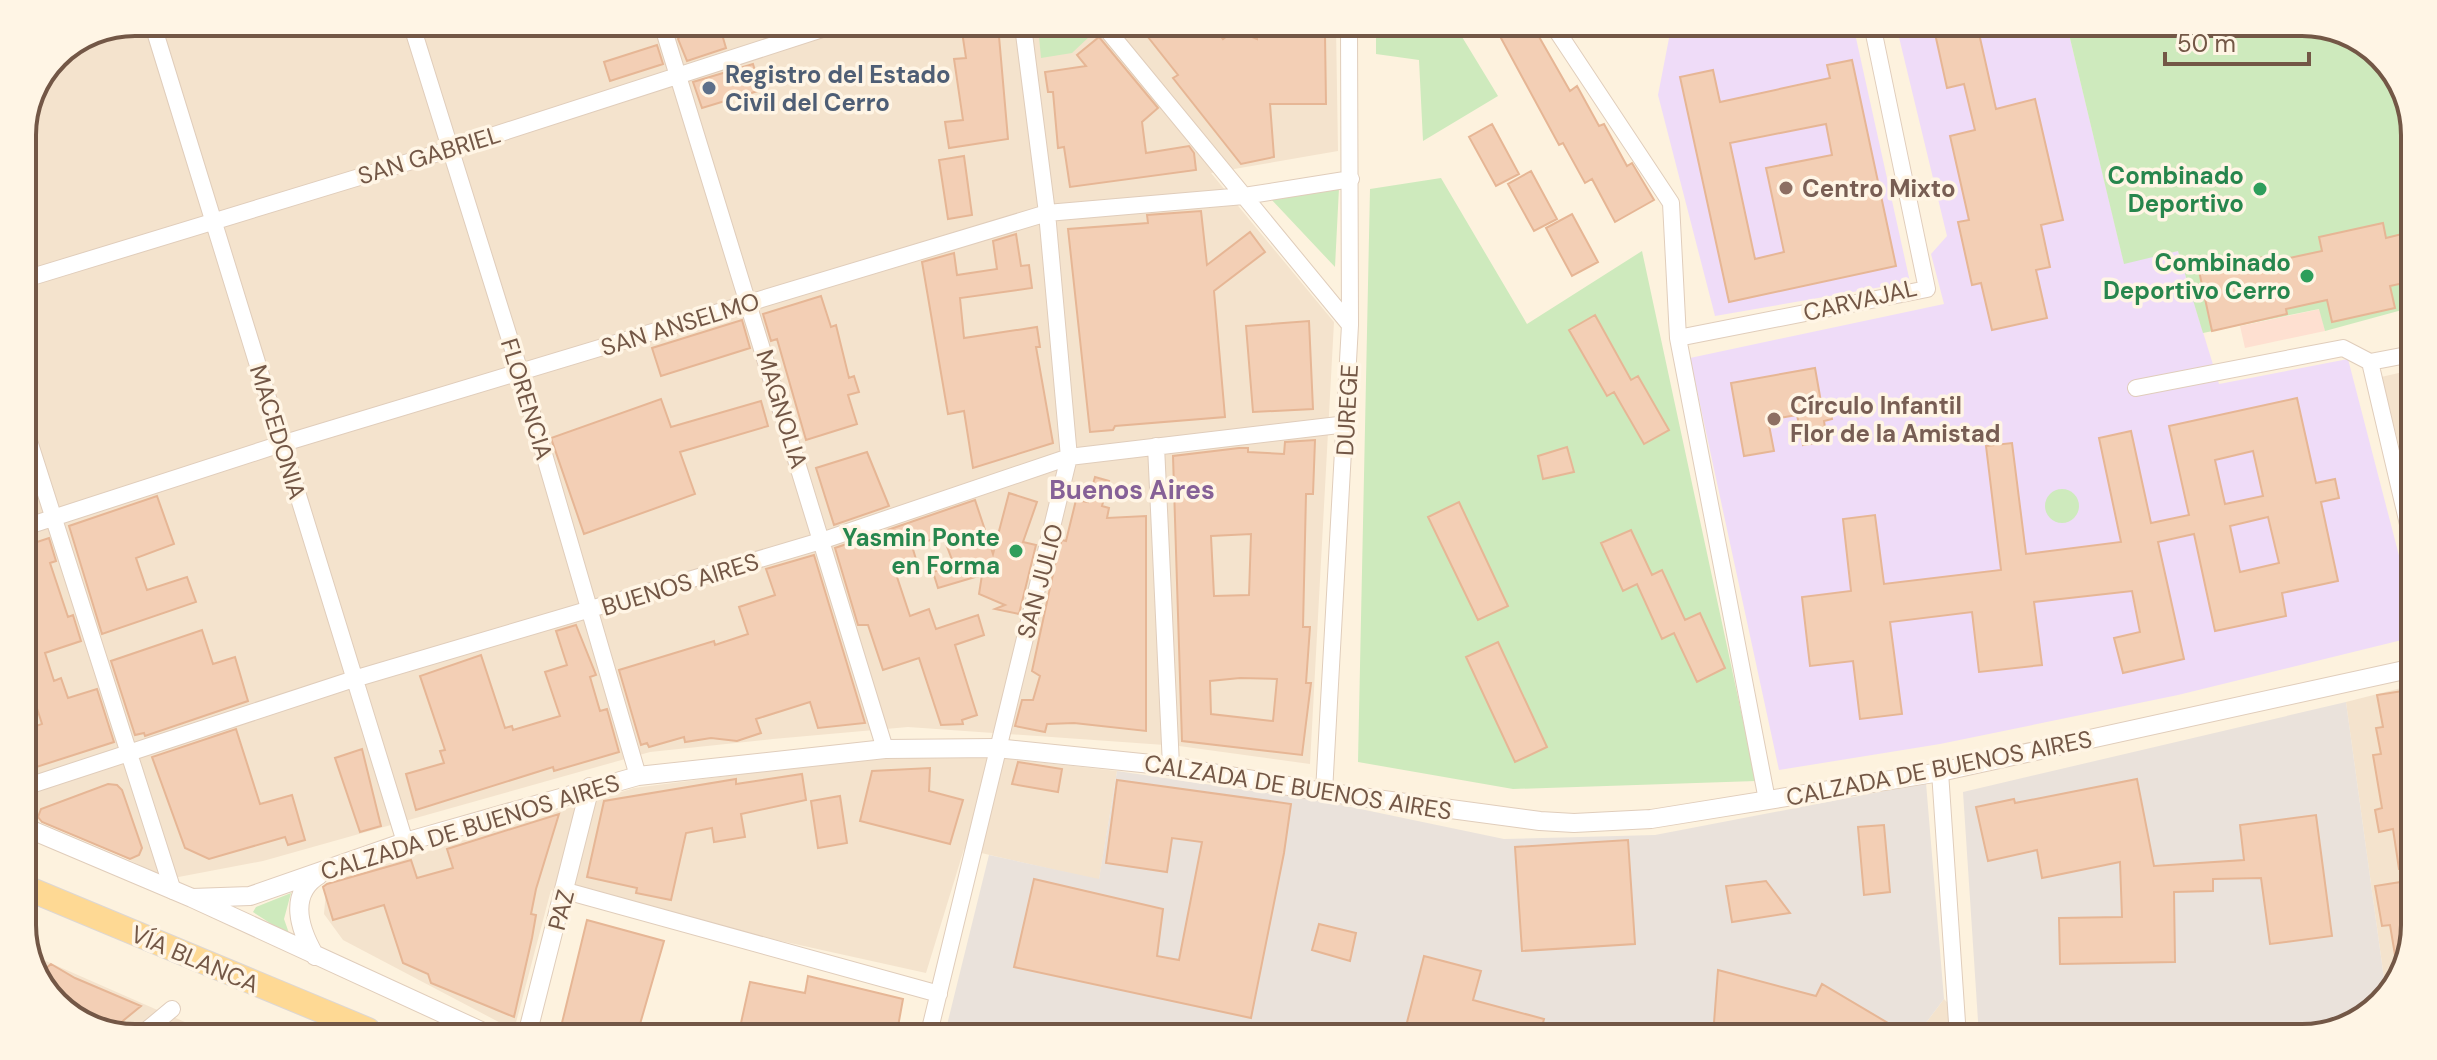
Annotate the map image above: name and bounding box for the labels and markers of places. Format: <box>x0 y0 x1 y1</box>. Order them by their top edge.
place label: Registro del Estado Civil del Cerro <box>725 59 951 118</box>
marker: Registro del Estado Civil del Cerro <box>700 79 718 97</box>
place label: Combinado Deportivo <box>2108 160 2244 219</box>
place label: Centro Mixto <box>1802 173 1956 204</box>
marker: Centro Mixto <box>1777 179 1795 197</box>
marker: Combinado Deportivo <box>2251 180 2269 198</box>
place label: Combinado Deportivo Cerro <box>2103 247 2291 306</box>
marker: Combinado Deportivo Cerro <box>2298 267 2316 285</box>
place label: Círculo Infantil Flor de la Amistad <box>1790 390 2001 449</box>
marker: Círculo Infantil Flor de la Amistad <box>1765 410 1783 428</box>
place label: Yasmin Ponte en Forma <box>842 522 1000 581</box>
marker: Yasmin Ponte en Forma <box>1007 542 1025 560</box>

